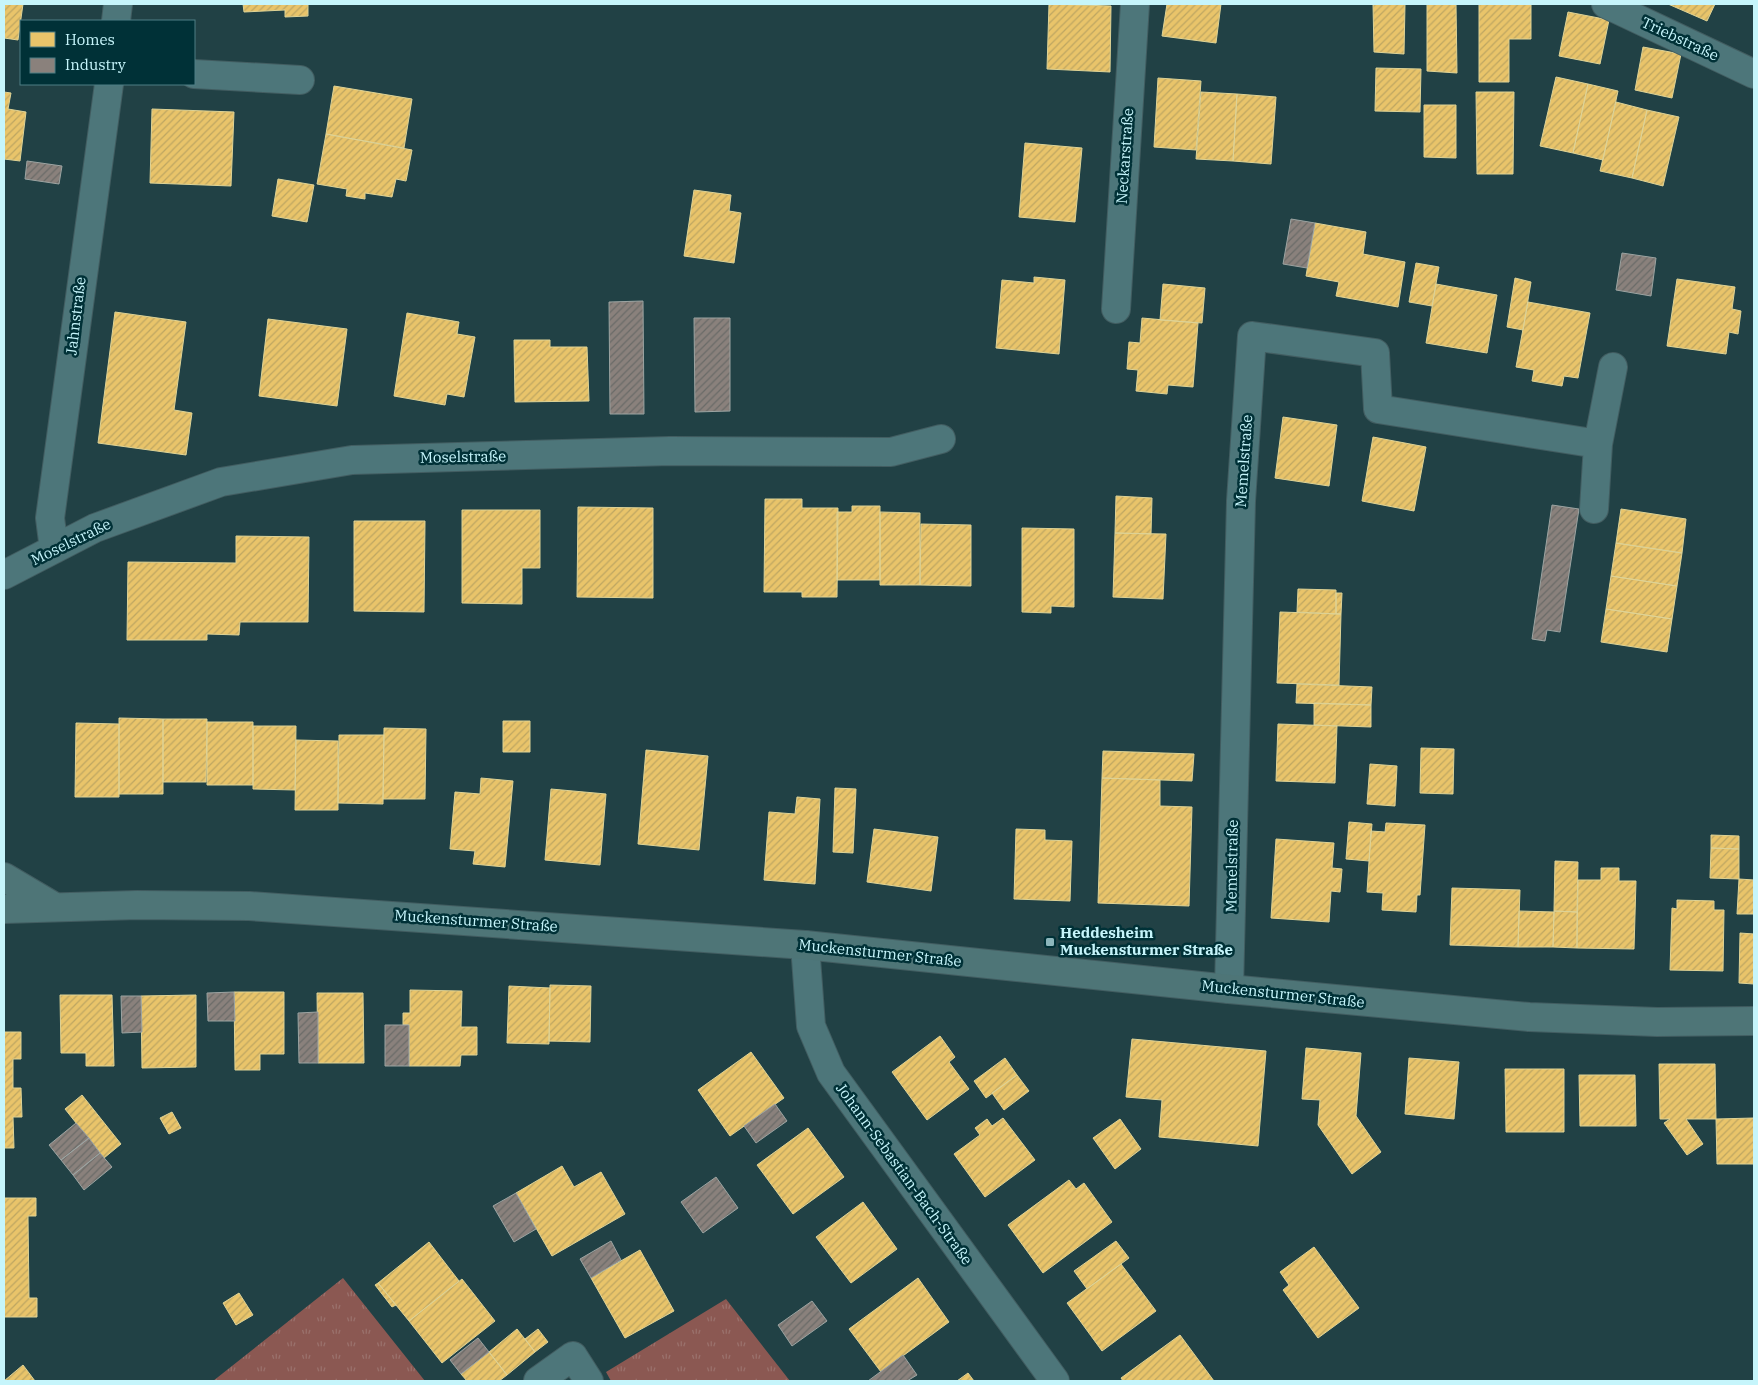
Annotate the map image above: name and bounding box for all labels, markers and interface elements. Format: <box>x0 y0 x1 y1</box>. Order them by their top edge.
street label: Triebstraße <box>1639 12 1722 65</box>
legend <box>20 20 195 85</box>
text: Homes <box>65 30 115 49</box>
text: Industry <box>65 55 126 74</box>
street label: Neckarstraße <box>1112 107 1137 205</box>
street label: Jahnstraße <box>61 276 90 356</box>
street label: Memelstraße <box>1231 414 1256 508</box>
street label: Moselstraße <box>420 446 506 467</box>
street label: Moselstraße <box>28 514 114 569</box>
street label: Memelstraße <box>1221 819 1242 913</box>
street label: Muckensturmer Straße <box>394 905 558 936</box>
place label: Heddesheim Muckensturmer Straße <box>1060 923 1233 959</box>
street label: Muckensturmer Straße <box>798 934 962 971</box>
marker: Heddesheim Muckensturmer Straße <box>1044 936 1056 948</box>
street label: Muckensturmer Straße <box>1201 975 1365 1012</box>
street label: Johann-Sebastian-Bach-Straße <box>832 1079 977 1268</box>

